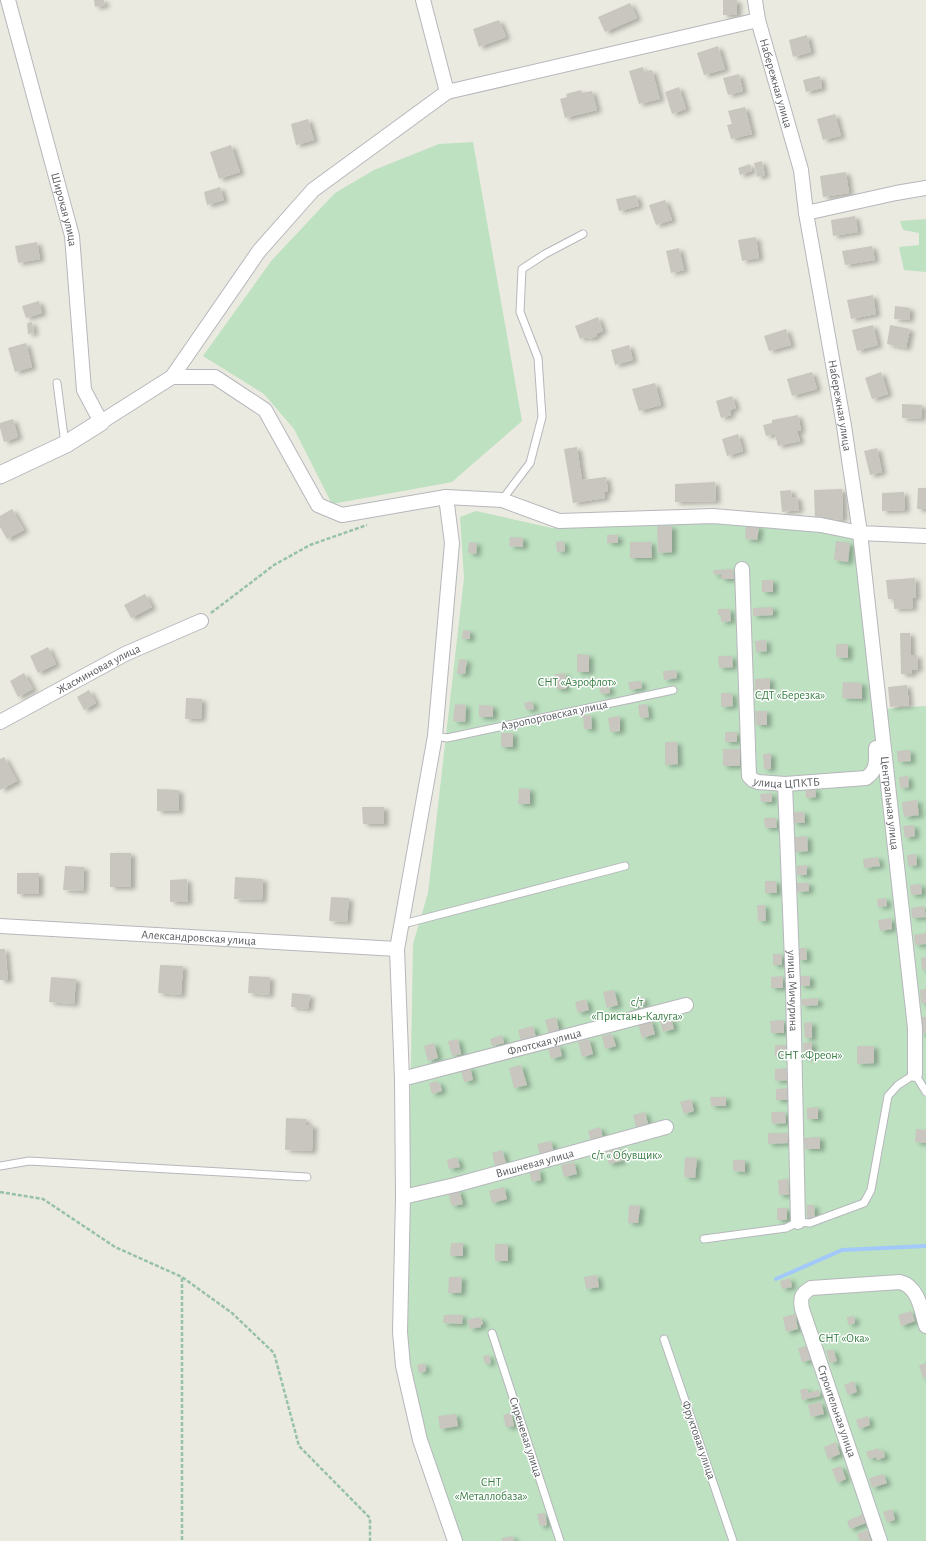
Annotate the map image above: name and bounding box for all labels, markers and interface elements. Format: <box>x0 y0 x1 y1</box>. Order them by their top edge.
street label: Набережная улица <box>758 37 795 130</box>
street label: Широкая улица <box>49 171 79 247</box>
street label: Набережная улица <box>826 359 854 452</box>
street label: Жасминовая улица <box>55 642 143 696</box>
park label: СНТ «Аэрофлот» <box>537 676 617 688</box>
park label: СДТ «Березка» <box>755 689 826 701</box>
street label: Аэропортовская улица <box>499 698 609 733</box>
street label: Центральная улица <box>879 755 901 851</box>
street label: улица ЦПКТБ <box>750 774 820 790</box>
street label: Александровская улица <box>141 928 257 947</box>
street label: улица Мичурина <box>785 949 800 1032</box>
park label: с/т «Пристань-Калуга» <box>591 996 683 1023</box>
street label: Флотская улица <box>506 1026 583 1057</box>
park label: СНТ «Фреон» <box>778 1049 843 1061</box>
street label: Вишневая улица <box>494 1147 576 1180</box>
park label: с/т « Обувщик» <box>591 1149 663 1162</box>
park label: СНТ «Ока» <box>818 1332 870 1344</box>
street label: Строительная улица <box>815 1363 859 1460</box>
street label: Сиреневая улица <box>506 1395 545 1479</box>
street label: Фруктовая улица <box>679 1399 718 1482</box>
park label: СНТ «Металлобаза» <box>454 1476 528 1502</box>

